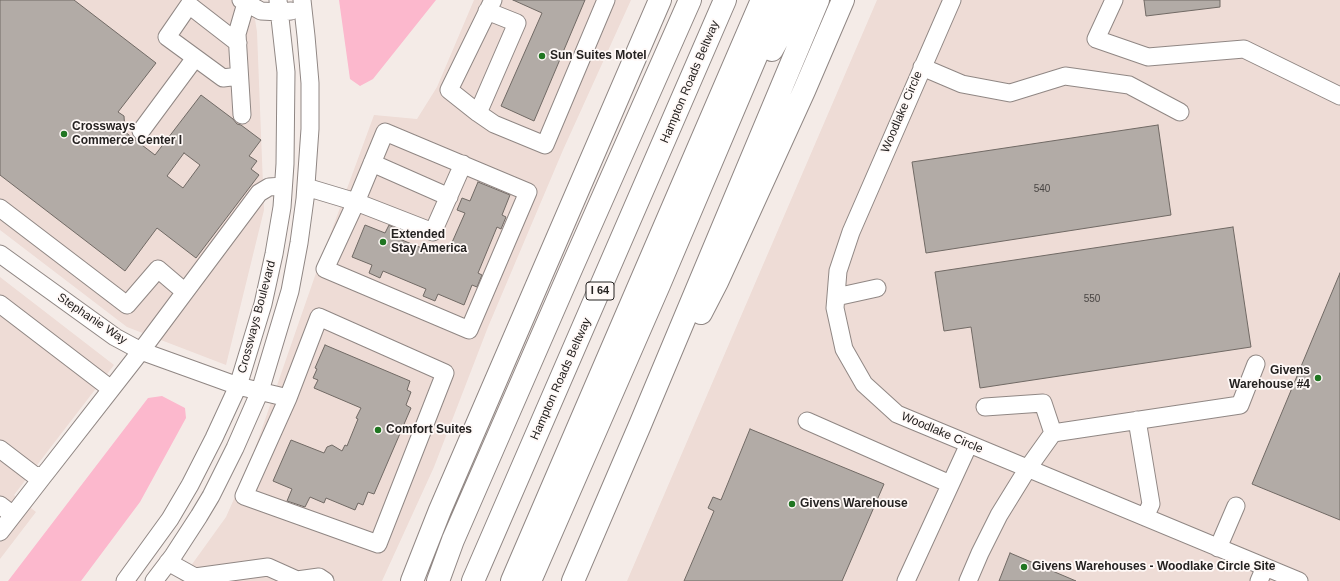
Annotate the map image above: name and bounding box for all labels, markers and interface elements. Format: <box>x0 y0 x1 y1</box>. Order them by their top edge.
street label: Hampton Roads Beltway <box>658 18 722 146</box>
place label: Sun Suites Motel <box>550 49 647 63</box>
marker: Sun Suites Motel <box>537 51 547 61</box>
street label: Woodlake Circle <box>878 69 926 155</box>
place label: Crossways Commerce Center I <box>72 120 182 148</box>
marker: Crossways Commerce Center I <box>59 129 69 139</box>
house number: 540 <box>1034 183 1050 195</box>
place label: Extended Stay America <box>391 228 467 256</box>
marker: Extended Stay America <box>378 237 388 247</box>
street label: Crossways Boulevard <box>235 259 279 375</box>
road number: I 64 <box>586 282 614 300</box>
street label: Stephanie Way <box>54 290 130 348</box>
house number: 550 <box>1084 293 1100 305</box>
street label: Hampton Roads Beltway <box>528 316 594 442</box>
place label: Givens Warehouse #4 <box>1229 364 1310 392</box>
marker: Givens Warehouse #4 <box>1313 373 1323 383</box>
street label: Woodlake Circle <box>899 409 985 457</box>
place label: Comfort Suites <box>386 423 472 437</box>
marker: Comfort Suites <box>373 425 383 435</box>
place label: Givens Warehouse <box>800 497 908 511</box>
marker: Givens Warehouse <box>787 499 797 509</box>
place label: Givens Warehouses - Woodlake Circle Site <box>1032 560 1275 574</box>
marker: Givens Warehouses - Woodlake Circle Site <box>1019 562 1029 572</box>

